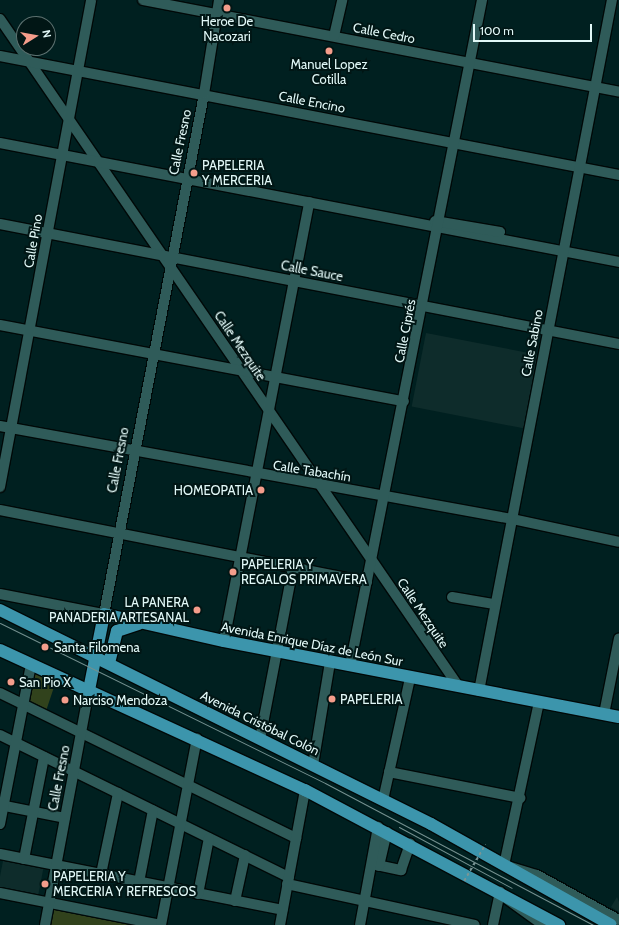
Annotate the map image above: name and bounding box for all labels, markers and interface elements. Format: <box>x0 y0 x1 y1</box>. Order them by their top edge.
marker: Heroe De Nacozari <box>222 3 232 13</box>
place label: Heroe De Nacozari <box>201 14 253 45</box>
north arrow <box>16 16 56 56</box>
scale bar <box>475 16 594 42</box>
street label: Calle Cedro <box>352 19 416 47</box>
text: 100 m <box>480 23 514 38</box>
text: N <box>39 29 54 39</box>
marker: Manuel Lopez Cotilla <box>324 46 334 56</box>
place label: Manuel Lopez Cotilla <box>291 57 367 88</box>
street label: Calle Encino <box>277 88 347 116</box>
street label: Calle Fresno <box>165 108 195 176</box>
place label: PAPELERIA Y MERCERIA <box>202 158 272 189</box>
marker: PAPELERIA Y MERCERIA <box>189 168 199 178</box>
street label: Calle Pino <box>21 213 45 269</box>
street label: Calle Sauce <box>280 257 344 285</box>
street label: Calle Ciprés <box>391 298 419 364</box>
street label: Calle Mezquite <box>211 308 269 384</box>
street label: Calle Sabino <box>518 308 546 378</box>
street label: Calle Fresno <box>104 426 132 494</box>
street label: Calle Tabachín <box>272 457 352 485</box>
place label: HOMEOPATIA <box>174 482 253 498</box>
marker: HOMEOPATIA <box>256 485 266 495</box>
place label: PAPELERIA Y REGALOS PRIMAVERA <box>241 557 367 588</box>
marker: PAPELERIA Y REGALOS PRIMAVERA <box>228 567 238 577</box>
street label: Calle Mezquite <box>394 575 452 651</box>
place label: LA PANERA PANADERIA ARTESANAL <box>49 595 189 626</box>
marker: LA PANERA PANADERIA ARTESANAL <box>192 605 202 615</box>
street label: Avenida Enrique Díaz de León Sur <box>220 619 404 669</box>
place label: Santa Filomena <box>54 639 140 655</box>
marker: Santa Filomena <box>39 641 51 653</box>
place label: San Pio X <box>19 674 71 690</box>
marker: San Pio X <box>6 677 16 687</box>
street label: Avenida Cristóbal Colón <box>198 687 322 759</box>
place label: PAPELERIA <box>340 691 402 707</box>
place label: Narciso Mendoza <box>73 692 167 708</box>
marker: PAPELERIA <box>327 694 337 704</box>
marker: Narciso Mendoza <box>60 695 70 705</box>
street label: Calle Fresno <box>45 744 73 812</box>
place label: PAPELERIA Y MERCERIA Y REFRESCOS <box>53 869 196 900</box>
marker: PAPELERIA Y MERCERIA Y REFRESCOS <box>40 879 50 889</box>

